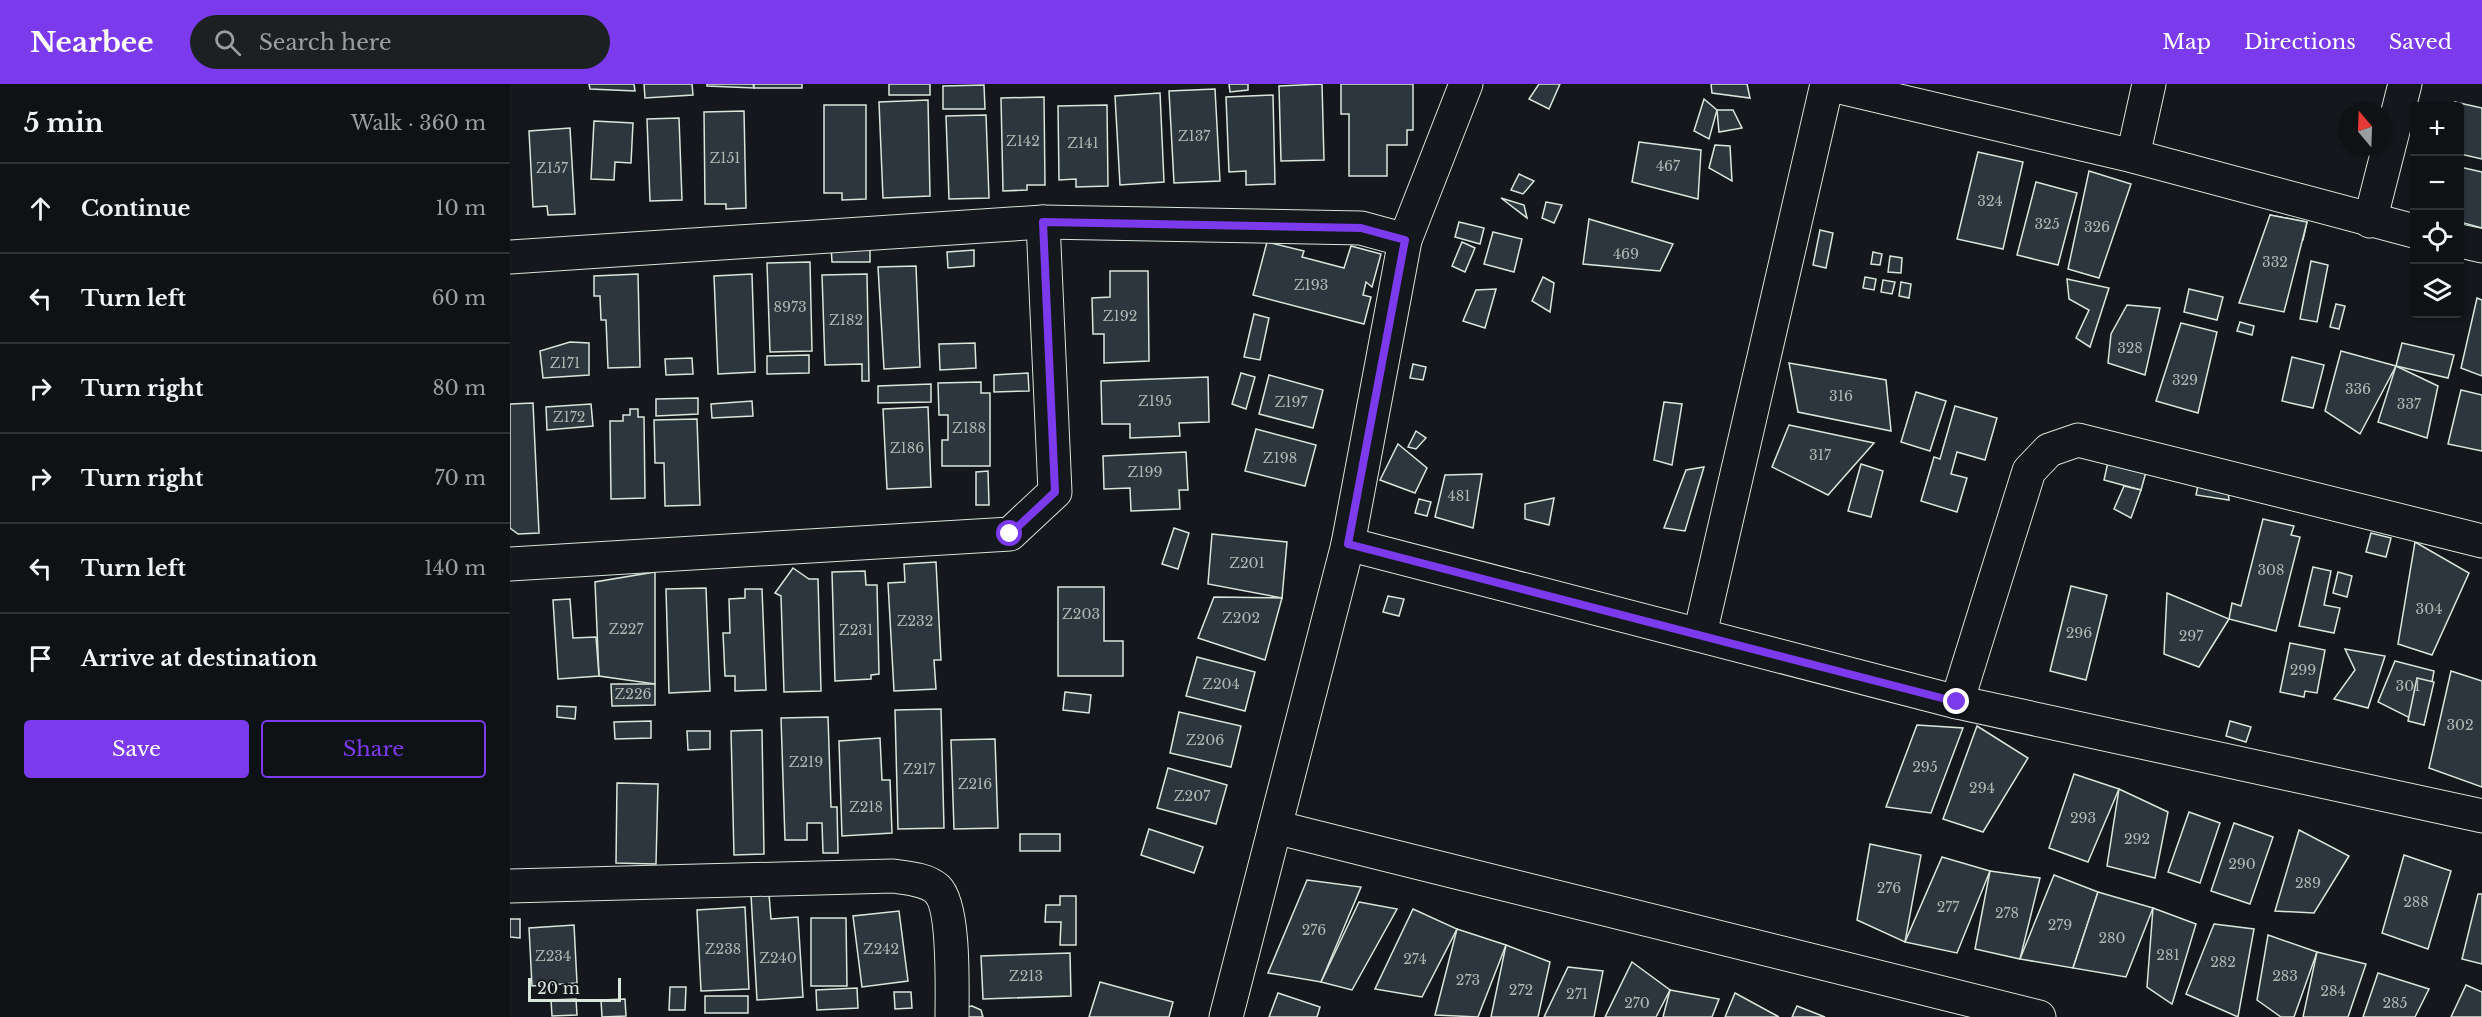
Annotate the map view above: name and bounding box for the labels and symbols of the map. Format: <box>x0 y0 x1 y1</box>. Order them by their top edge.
north arrow <box>2338 102 2392 156</box>
house number: Z137 <box>1178 127 1211 145</box>
house number: Z142 <box>1006 132 1040 150</box>
house number: Z141 <box>1067 134 1099 152</box>
house number: Z151 <box>709 149 741 167</box>
house number: 467 <box>1656 157 1681 175</box>
house number: Z157 <box>536 159 569 177</box>
house number: 324 <box>1977 192 2003 210</box>
house number: 325 <box>2034 215 2060 233</box>
house number: 326 <box>2084 218 2110 236</box>
house number: 469 <box>1613 245 1639 263</box>
house number: 332 <box>2262 253 2288 271</box>
house number: Z193 <box>1294 276 1328 294</box>
house number: 8973 <box>773 298 807 316</box>
house number: Z192 <box>1103 307 1137 325</box>
house number: Z182 <box>829 311 863 329</box>
house number: 328 <box>2117 339 2143 357</box>
house number: Z171 <box>550 354 580 372</box>
house number: 329 <box>2172 371 2198 389</box>
house number: 336 <box>2345 380 2371 398</box>
house number: 316 <box>1829 387 1853 405</box>
house number: Z195 <box>1138 392 1172 410</box>
house number: Z197 <box>1274 393 1308 411</box>
house number: 337 <box>2397 395 2422 413</box>
house number: Z172 <box>553 408 585 426</box>
house number: Z188 <box>952 419 986 437</box>
house number: Z186 <box>890 439 924 457</box>
house number: 317 <box>1809 446 1832 464</box>
house number: Z198 <box>1263 449 1297 467</box>
house number: Z199 <box>1127 463 1163 481</box>
house number: 481 <box>1448 487 1470 505</box>
route start <box>996 520 1022 546</box>
house number: Z201 <box>1229 554 1265 572</box>
house number: 308 <box>2257 561 2285 579</box>
house number: 304 <box>2416 600 2442 618</box>
house number: Z203 <box>1062 605 1100 623</box>
house number: Z202 <box>1222 609 1260 627</box>
house number: Z232 <box>897 612 933 630</box>
house number: Z227 <box>608 620 644 638</box>
house number: Z231 <box>839 621 873 639</box>
house number: 296 <box>2066 624 2092 642</box>
house number: 297 <box>2179 627 2204 645</box>
house number: 299 <box>2290 661 2316 679</box>
house number: Z204 <box>1202 675 1240 693</box>
house number: 301 <box>2396 677 2420 695</box>
house number: Z226 <box>614 685 652 703</box>
route end <box>1943 688 1969 714</box>
house number: 302 <box>2446 716 2474 734</box>
house number: Z206 <box>1186 731 1224 749</box>
house number: Z219 <box>789 753 823 771</box>
house number: 295 <box>1912 758 1938 776</box>
house number: Z217 <box>903 760 936 778</box>
house number: Z216 <box>958 775 992 793</box>
house number: 294 <box>1969 779 1995 797</box>
house number: Z207 <box>1174 787 1211 805</box>
house number: Z218 <box>849 798 883 816</box>
house number: 293 <box>2070 809 2096 827</box>
house number: 292 <box>2124 830 2150 848</box>
house number: 290 <box>2228 855 2256 873</box>
house number: 289 <box>2295 874 2321 892</box>
house number: 276 <box>1877 879 1901 897</box>
house number: 288 <box>2403 893 2429 911</box>
house number: 277 <box>1937 898 1960 916</box>
house number: 278 <box>1995 904 2019 922</box>
house number: 279 <box>2048 916 2072 934</box>
house number: 276 <box>1302 921 1326 939</box>
house number: 280 <box>2098 929 2126 947</box>
house number: Z238 <box>705 940 741 958</box>
house number: Z242 <box>863 940 899 958</box>
house number: 281 <box>2156 946 2180 964</box>
house number: Z234 <box>535 947 571 965</box>
house number: Z240 <box>759 949 797 967</box>
house number: 274 <box>1403 950 1427 968</box>
house number: 282 <box>2210 953 2236 971</box>
house number: Z213 <box>1009 967 1043 985</box>
house number: 283 <box>2272 967 2298 985</box>
house number: 273 <box>1456 971 1480 989</box>
scale bar <box>528 975 621 1002</box>
house number: 272 <box>1509 981 1533 999</box>
house number: 284 <box>2320 982 2346 1000</box>
house number: 271 <box>1566 985 1588 1003</box>
house number: 270 <box>1624 994 1650 1012</box>
house number: 285 <box>2382 994 2408 1012</box>

